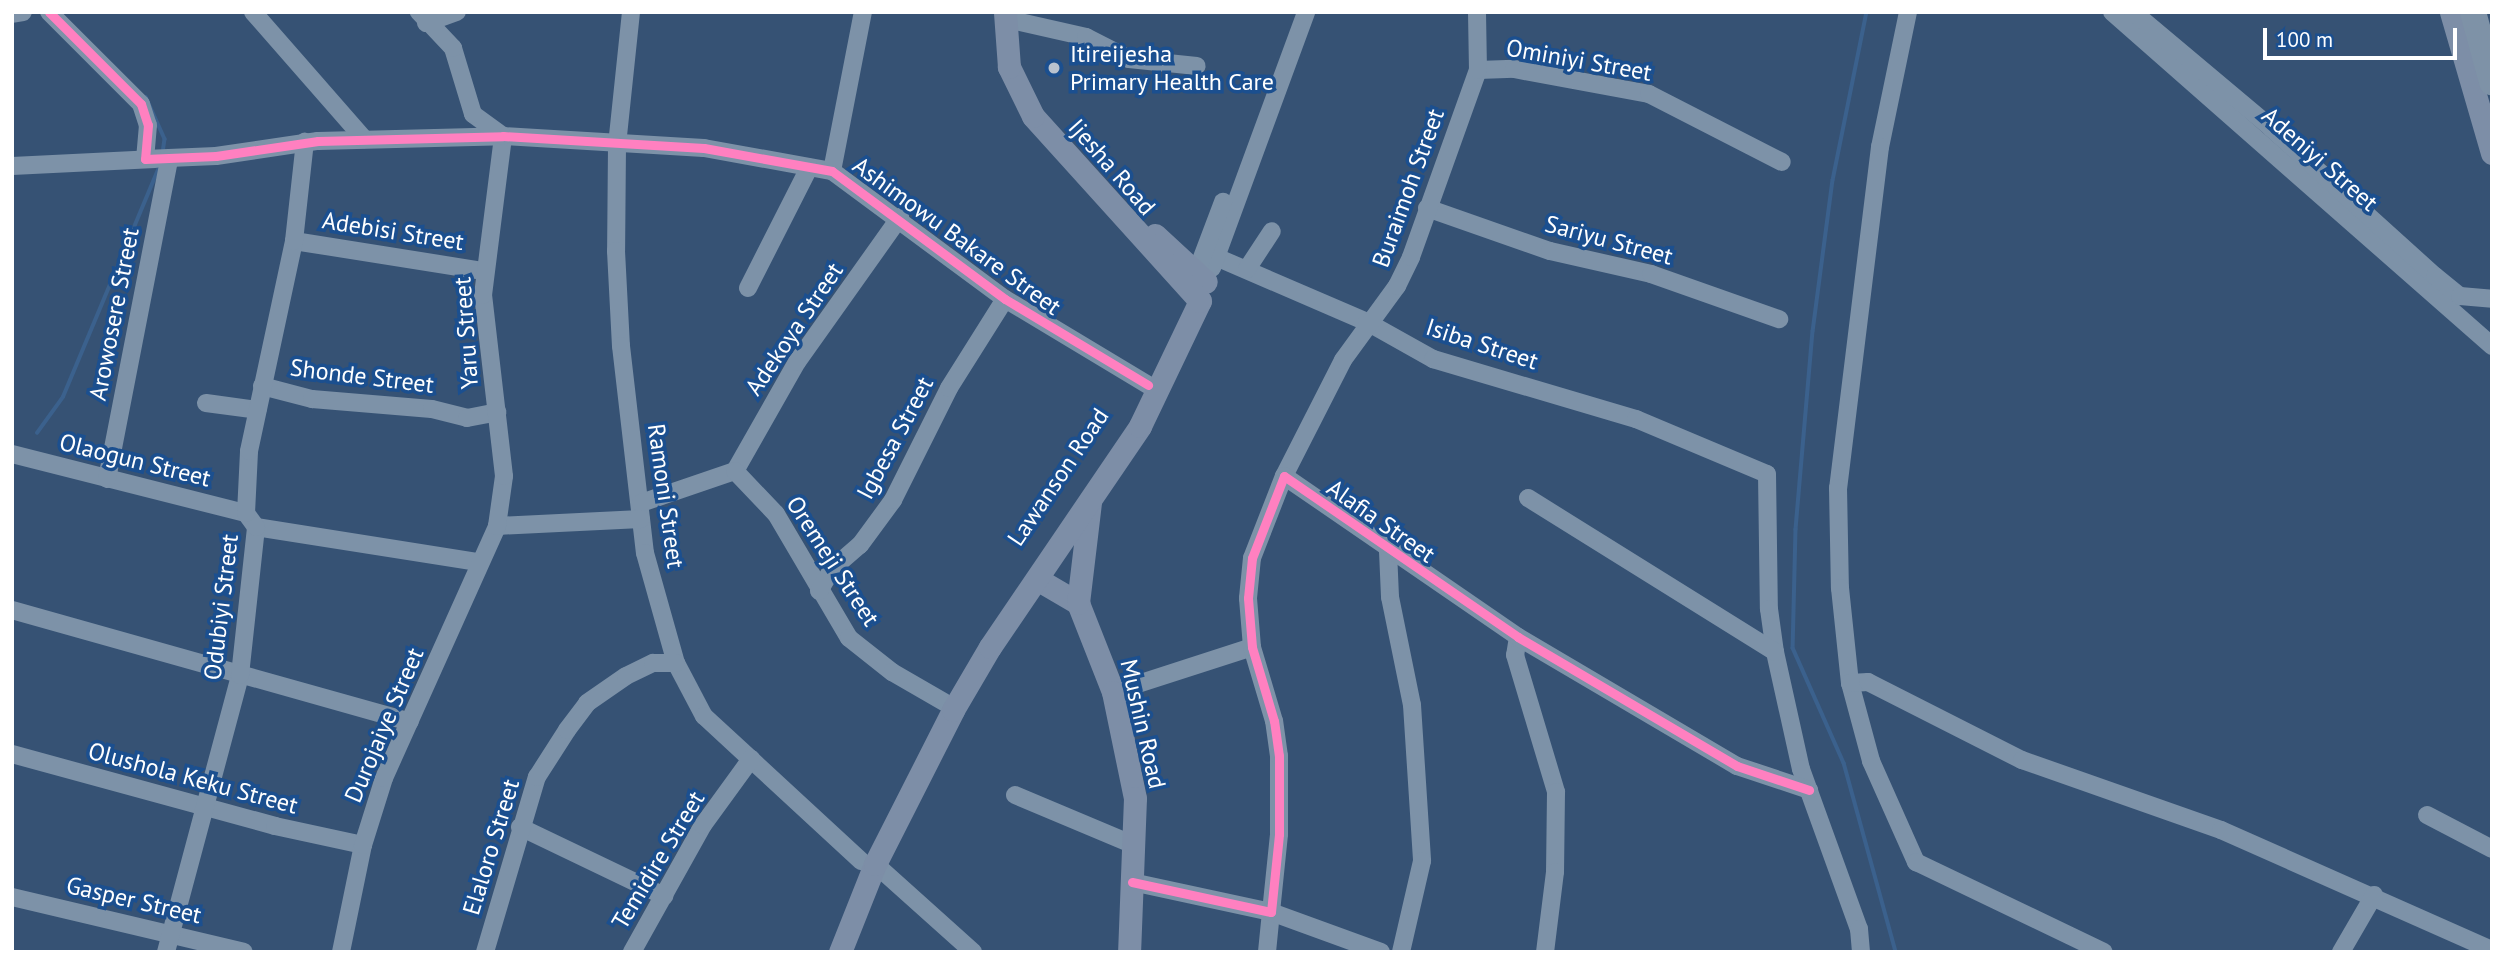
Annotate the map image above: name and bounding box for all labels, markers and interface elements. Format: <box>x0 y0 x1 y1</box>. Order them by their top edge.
scale bar <box>2266 14 2460 58</box>
text: 100 m <box>2276 26 2333 53</box>
street label: Ominiyi Street <box>1504 33 1654 87</box>
place label: Itireijesha Primary Health Care <box>1070 40 1275 96</box>
marker: Itireijesha Primary Health Care <box>1044 58 1064 78</box>
street label: Adeniyi Street <box>2256 101 2384 217</box>
street label: Buraimoh Street <box>1366 105 1450 271</box>
street label: Ijesha Road <box>1062 113 1162 221</box>
street label: Ashimowu Bakare Street <box>847 151 1067 321</box>
street label: Adebisi Street <box>320 206 466 256</box>
street label: Sariyu Street <box>1542 209 1676 271</box>
street label: Arowosere Street <box>83 225 145 403</box>
street label: Adekoya Street <box>739 257 849 401</box>
street label: Yaru Street <box>448 276 484 390</box>
street label: Isiba Street <box>1422 312 1542 376</box>
street label: Shonde Street <box>288 353 436 399</box>
street label: Igbesa Street <box>851 372 939 504</box>
street label: Lawanson Road <box>1001 403 1115 551</box>
street label: Ramoni Street <box>642 422 690 570</box>
street label: Olaogun Street <box>56 427 214 493</box>
street label: Alafia Street <box>1321 473 1441 569</box>
street label: Oremeji Street <box>780 491 886 631</box>
street label: Odubiyi Street <box>198 532 244 682</box>
street label: Durojaiye Street <box>338 643 430 807</box>
street label: Mushin Road <box>1114 656 1172 792</box>
street label: Olushola Keku Street <box>85 736 301 820</box>
street label: Elaloro Street <box>457 776 525 918</box>
street label: Temidire Street <box>606 786 710 934</box>
street label: Gasper Street <box>64 870 204 930</box>

